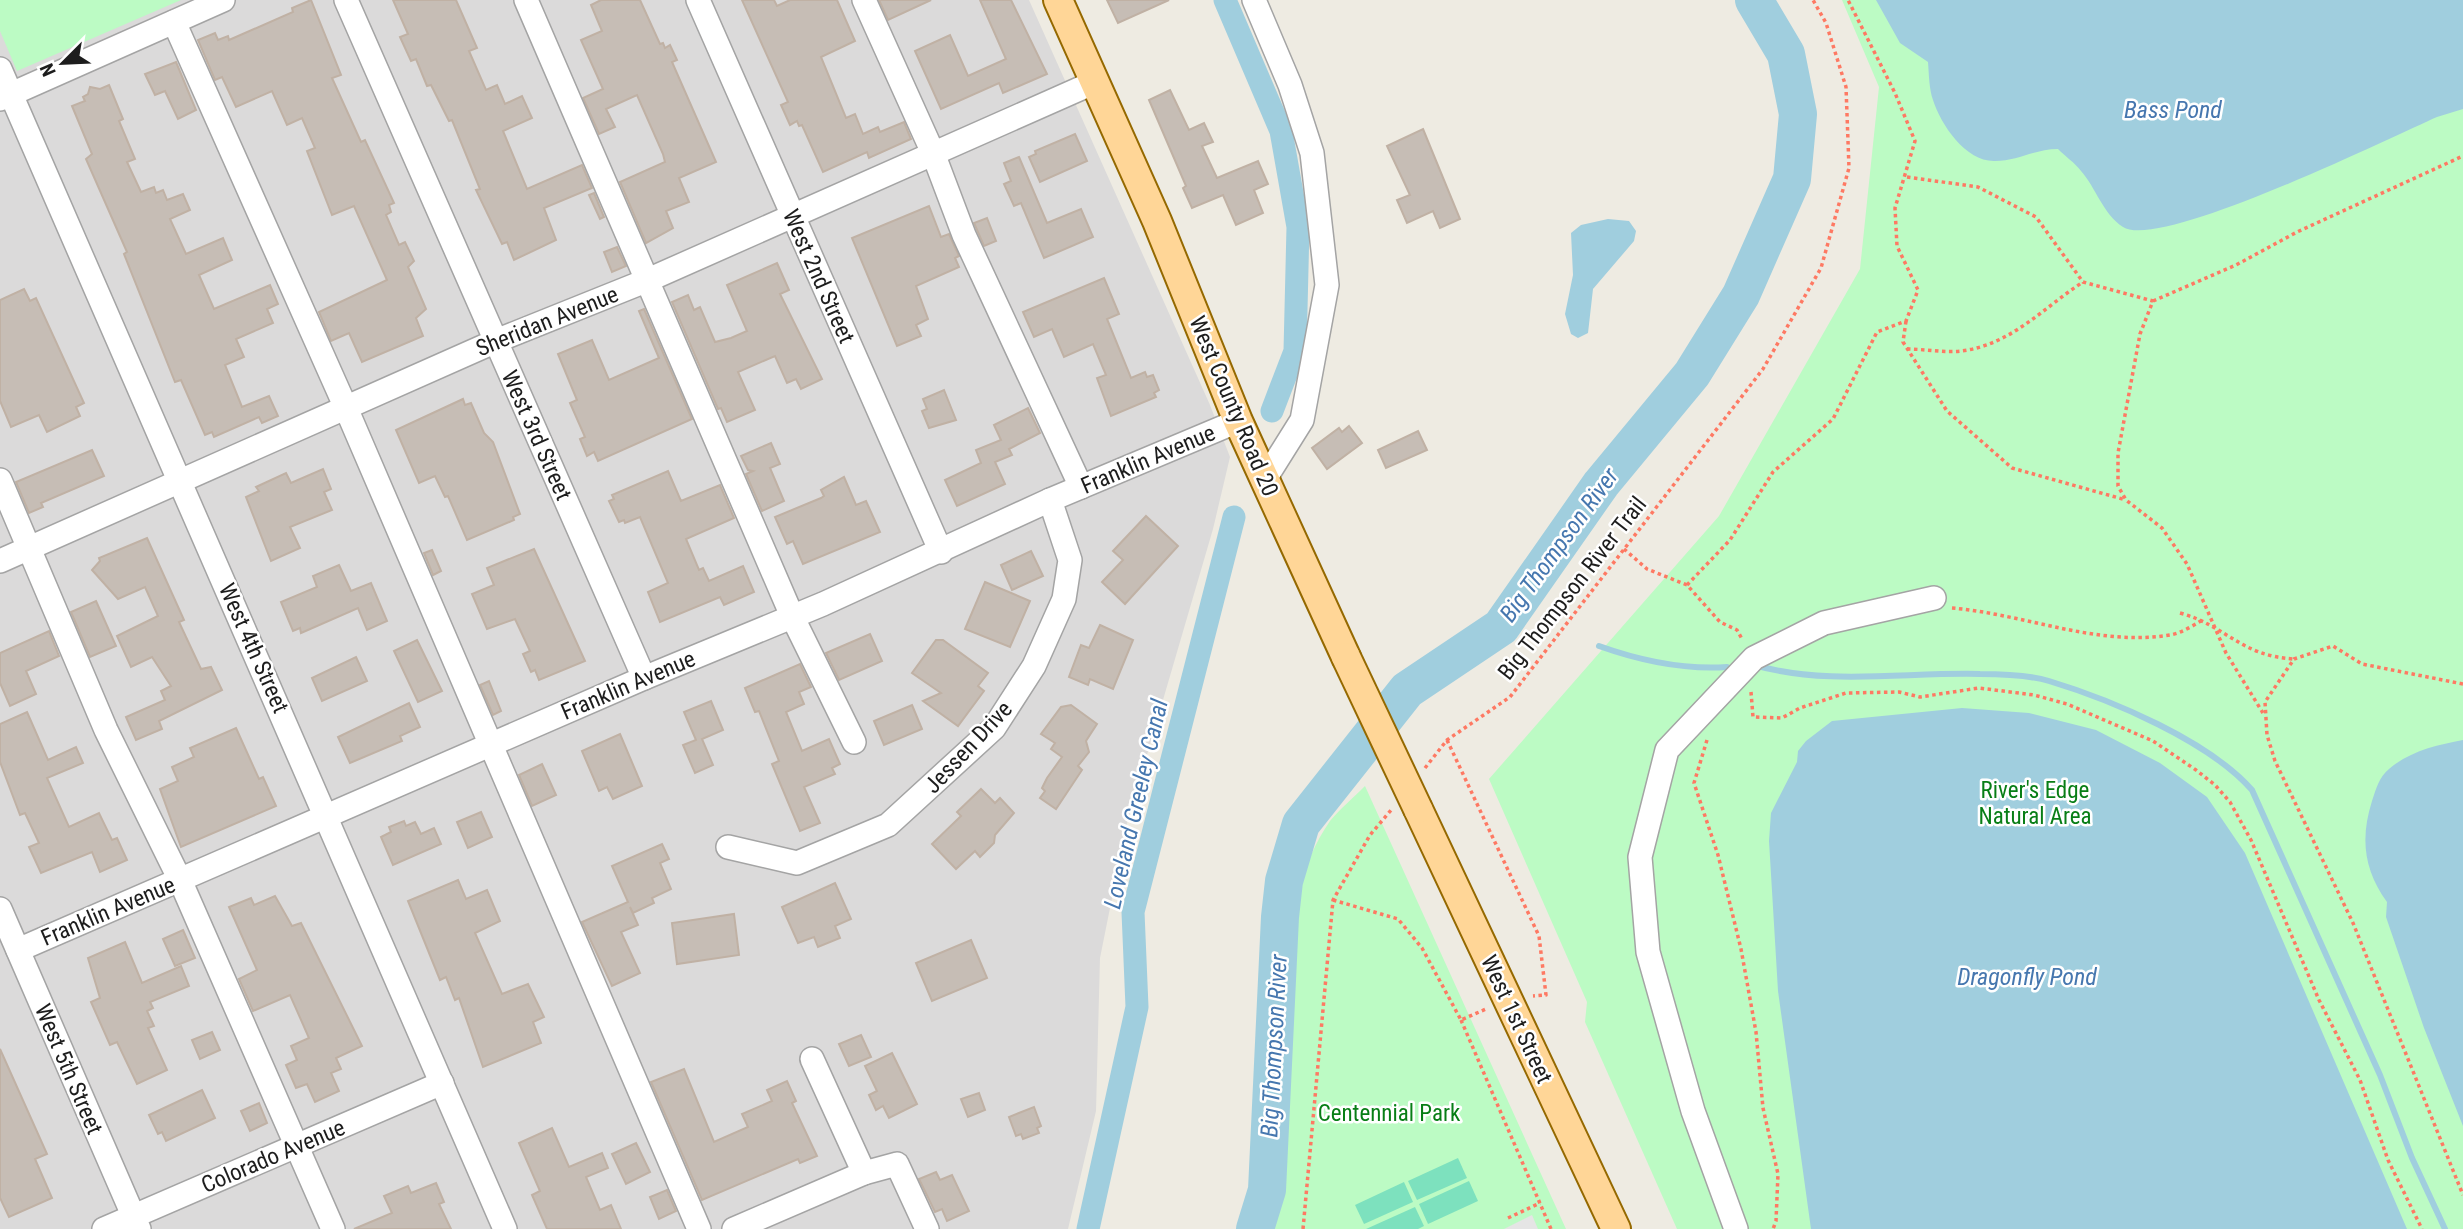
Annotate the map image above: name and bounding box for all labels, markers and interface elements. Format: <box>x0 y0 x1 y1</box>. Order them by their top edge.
north arrow <box>28 28 98 98</box>
text: N <box>35 60 61 80</box>
water label: Bass Pond <box>2124 96 2222 124</box>
street label: West 2nd Street <box>777 205 860 347</box>
street label: Sheridan Avenue <box>472 281 622 362</box>
street label: West County Road 20 <box>1183 312 1284 500</box>
street label: West 3rd Street <box>496 366 577 504</box>
street label: Franklin Avenue <box>1077 419 1219 500</box>
water label: Big Thompson River <box>1494 462 1625 627</box>
street label: Big Thompson River Trail <box>1493 491 1652 685</box>
street label: West 4th Street <box>213 579 294 717</box>
street label: Franklin Avenue <box>557 645 699 726</box>
street label: Jessen Drive <box>919 696 1018 799</box>
water label: Loveland Greeley Canal <box>1098 696 1174 911</box>
park label: River's Edge Natural Area <box>1978 777 2092 830</box>
street label: Franklin Avenue <box>37 871 179 952</box>
street label: West 1st Street <box>1475 951 1558 1088</box>
water label: Big Thompson River <box>1255 953 1293 1138</box>
water label: Dragonfly Pond <box>1957 963 2097 991</box>
street label: West 5th Street <box>29 1000 108 1138</box>
park label: Centennial Park <box>1318 1100 1461 1127</box>
street label: Colorado Avenue <box>197 1114 349 1199</box>

